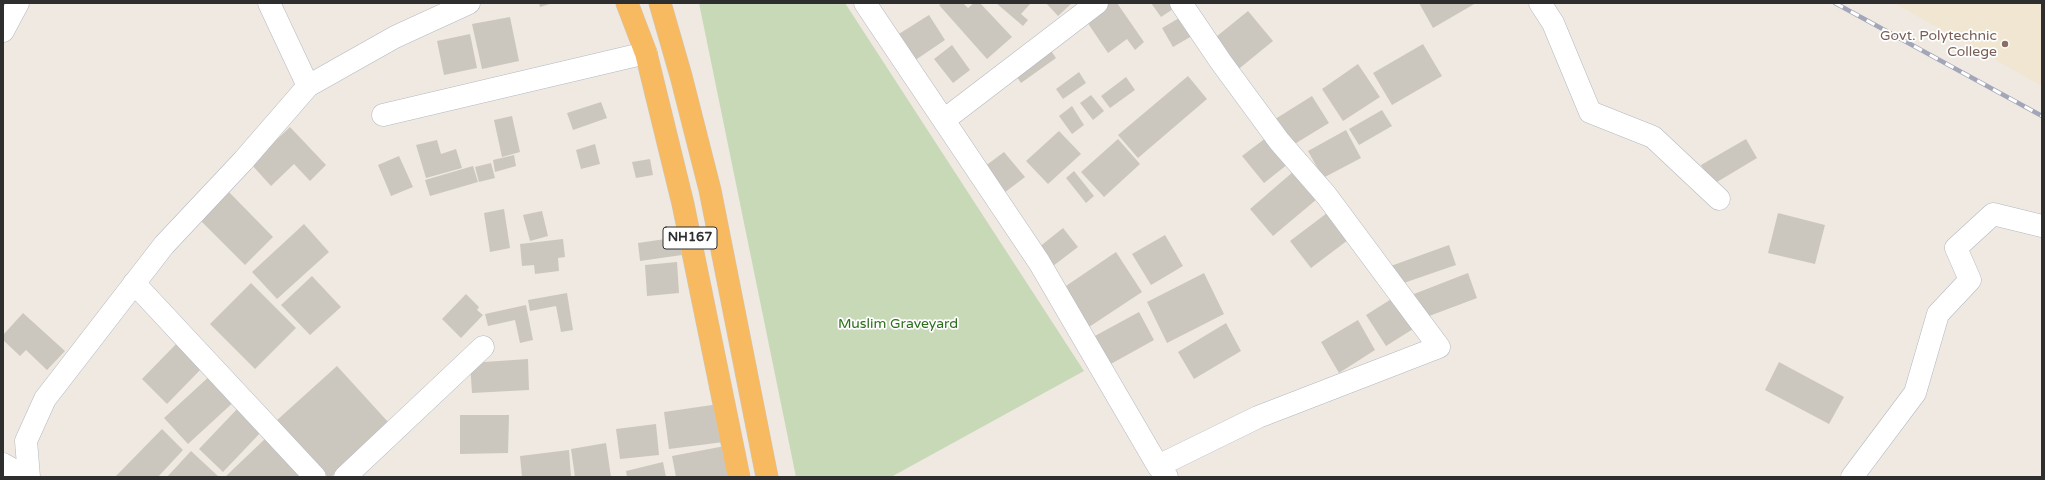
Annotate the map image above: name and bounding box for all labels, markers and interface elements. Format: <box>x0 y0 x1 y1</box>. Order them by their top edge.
place label: Govt. Polytechnic College <box>1880 28 1997 60</box>
marker: Govt. Polytechnic College <box>2000 39 2010 49</box>
road number: NH167 <box>663 227 717 249</box>
park label: Muslim Graveyard <box>838 316 958 332</box>

